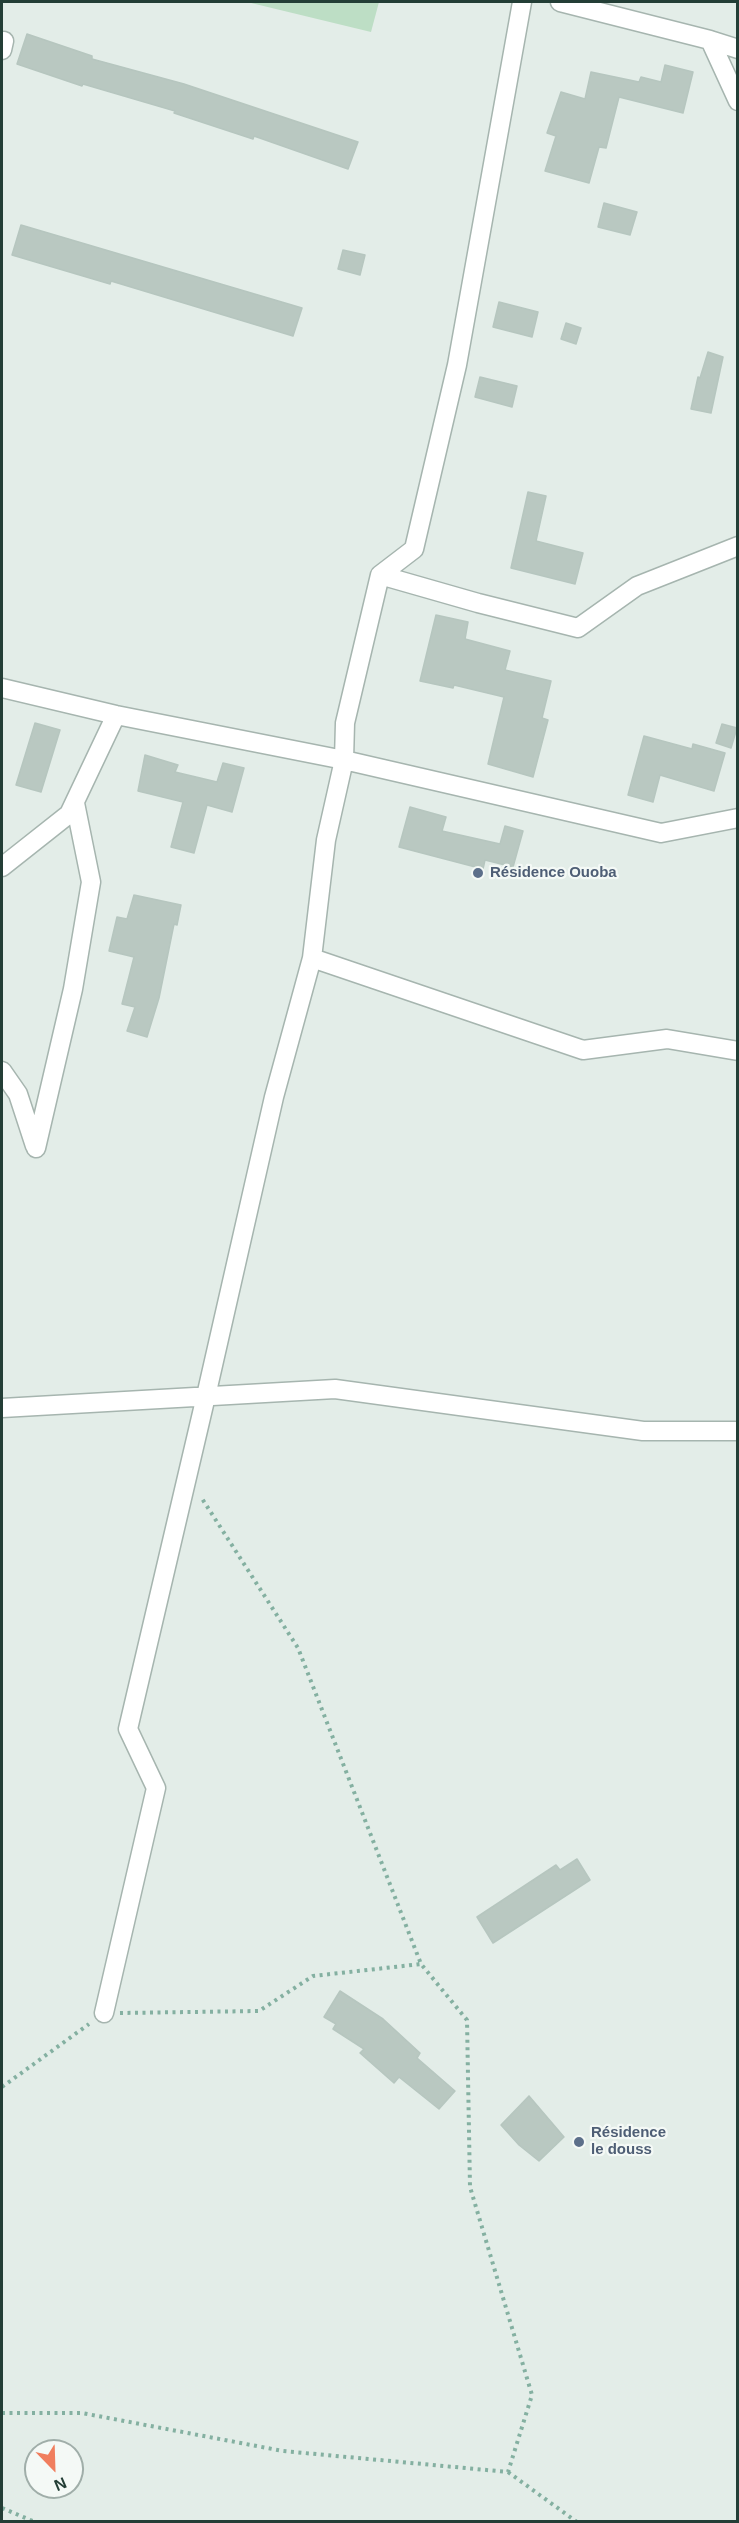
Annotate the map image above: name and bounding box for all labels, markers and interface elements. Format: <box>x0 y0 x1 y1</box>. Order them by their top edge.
place label: Résidence Ouoba <box>490 864 617 882</box>
marker: Résidence Ouoba <box>471 866 485 880</box>
place label: Résidence le douss <box>591 2124 666 2159</box>
marker: Résidence le douss <box>572 2135 586 2149</box>
north arrow <box>24 2439 84 2499</box>
text: N <box>52 2474 69 2494</box>

